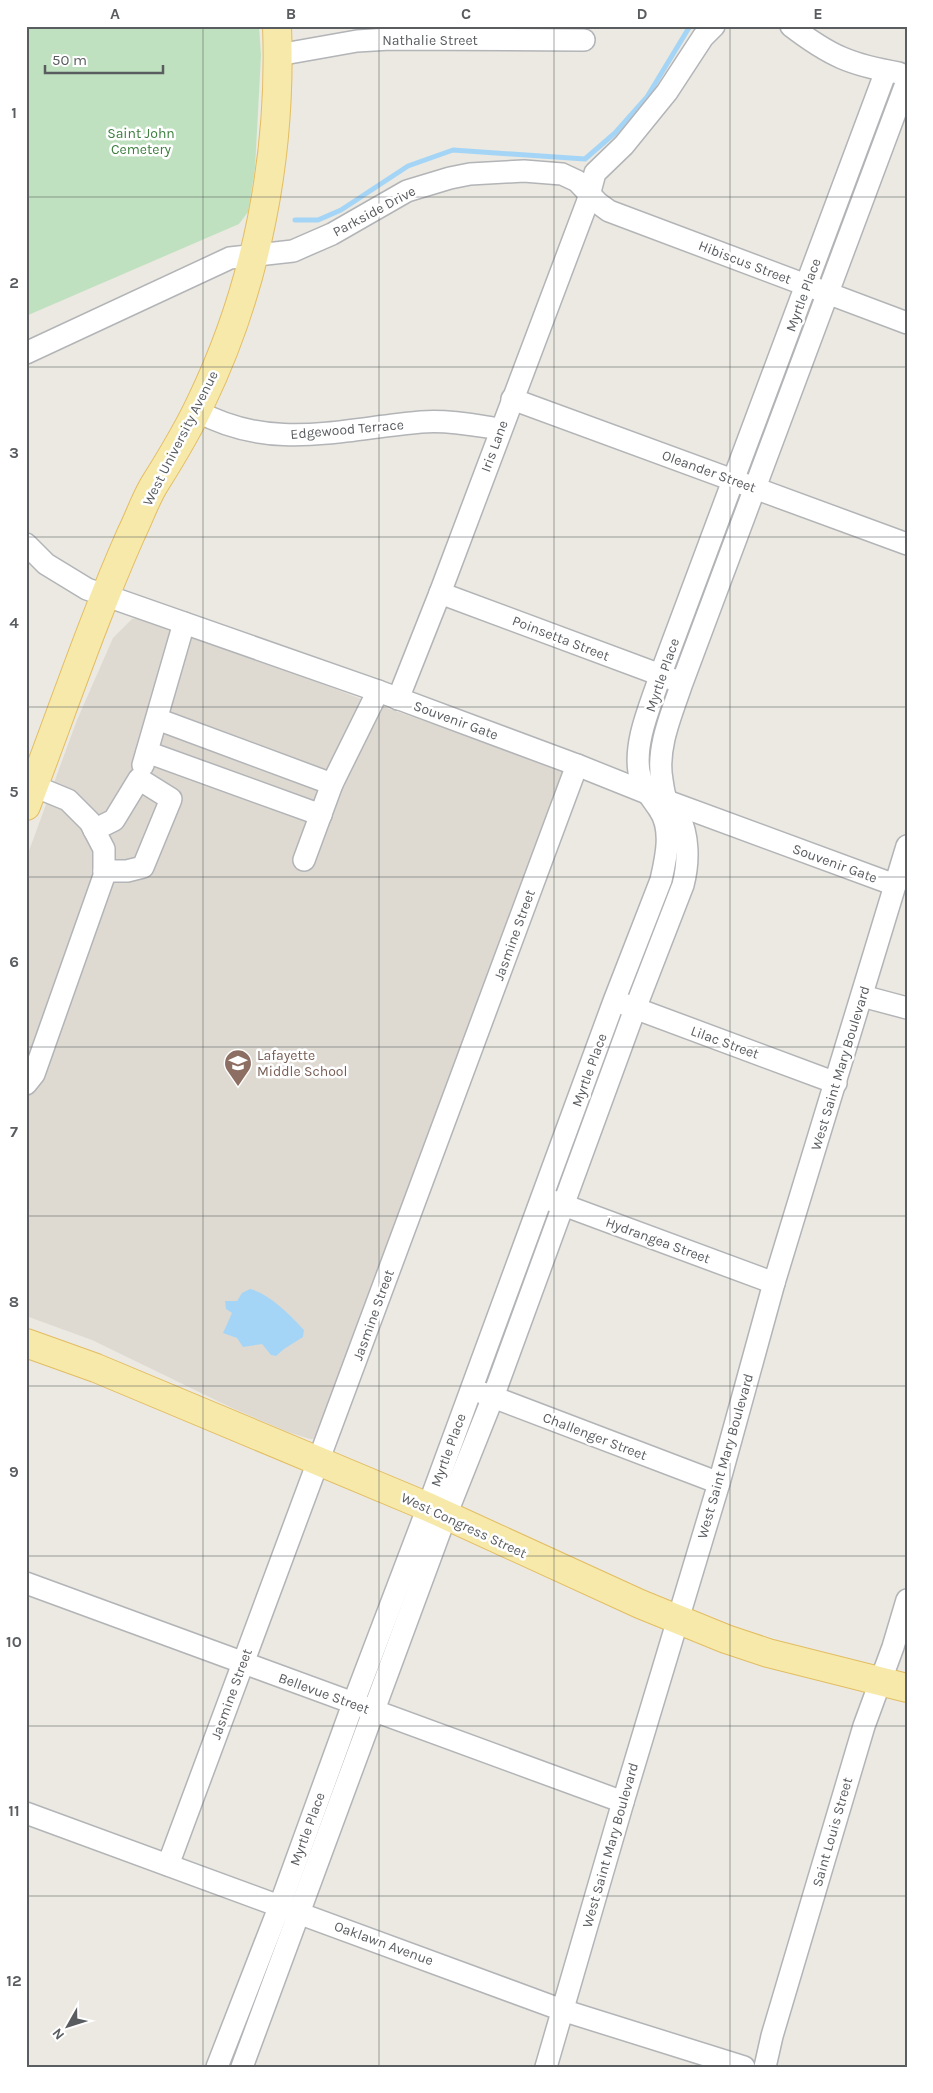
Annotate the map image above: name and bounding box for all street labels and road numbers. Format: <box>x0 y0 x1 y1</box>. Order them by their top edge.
street label: Nathalie Street <box>382 32 478 49</box>
street label: Parkside Drive <box>330 182 419 240</box>
street label: Hibiscus Street <box>696 237 794 288</box>
street label: Myrtle Place <box>782 256 825 334</box>
street label: West University Avenue <box>139 368 222 508</box>
street label: Edgewood Terrace <box>290 416 404 443</box>
street label: Iris Lane <box>477 418 512 474</box>
street label: Oleander Street <box>660 447 758 496</box>
street label: Poinsetta Street <box>510 612 612 665</box>
street label: Myrtle Place <box>642 636 683 714</box>
street label: Souvenir Gate <box>411 697 501 744</box>
street label: Souvenir Gate <box>790 840 880 887</box>
street label: Jasmine Street <box>490 887 539 983</box>
street label: West Saint Mary Boulevard <box>807 984 874 1152</box>
street label: Lilac Street <box>688 1022 761 1063</box>
street label: Myrtle Place <box>568 1031 611 1109</box>
street label: Hydrangea Street <box>603 1214 712 1267</box>
street label: Jasmine Street <box>349 1267 398 1363</box>
street label: West Saint Mary Boulevard <box>694 1372 757 1541</box>
street label: Challenger Street <box>540 1409 649 1464</box>
street label: Myrtle Place <box>427 1411 470 1489</box>
street label: West Congress Street <box>398 1489 529 1562</box>
street label: Jasmine Street <box>207 1646 256 1742</box>
street label: Bellevue Street <box>276 1669 372 1718</box>
street label: West Saint Mary Boulevard <box>579 1761 642 1930</box>
street label: Saint Louis Street <box>809 1775 856 1889</box>
street label: Myrtle Place <box>286 1790 329 1868</box>
street label: Oaklawn Avenue <box>332 1918 436 1969</box>

